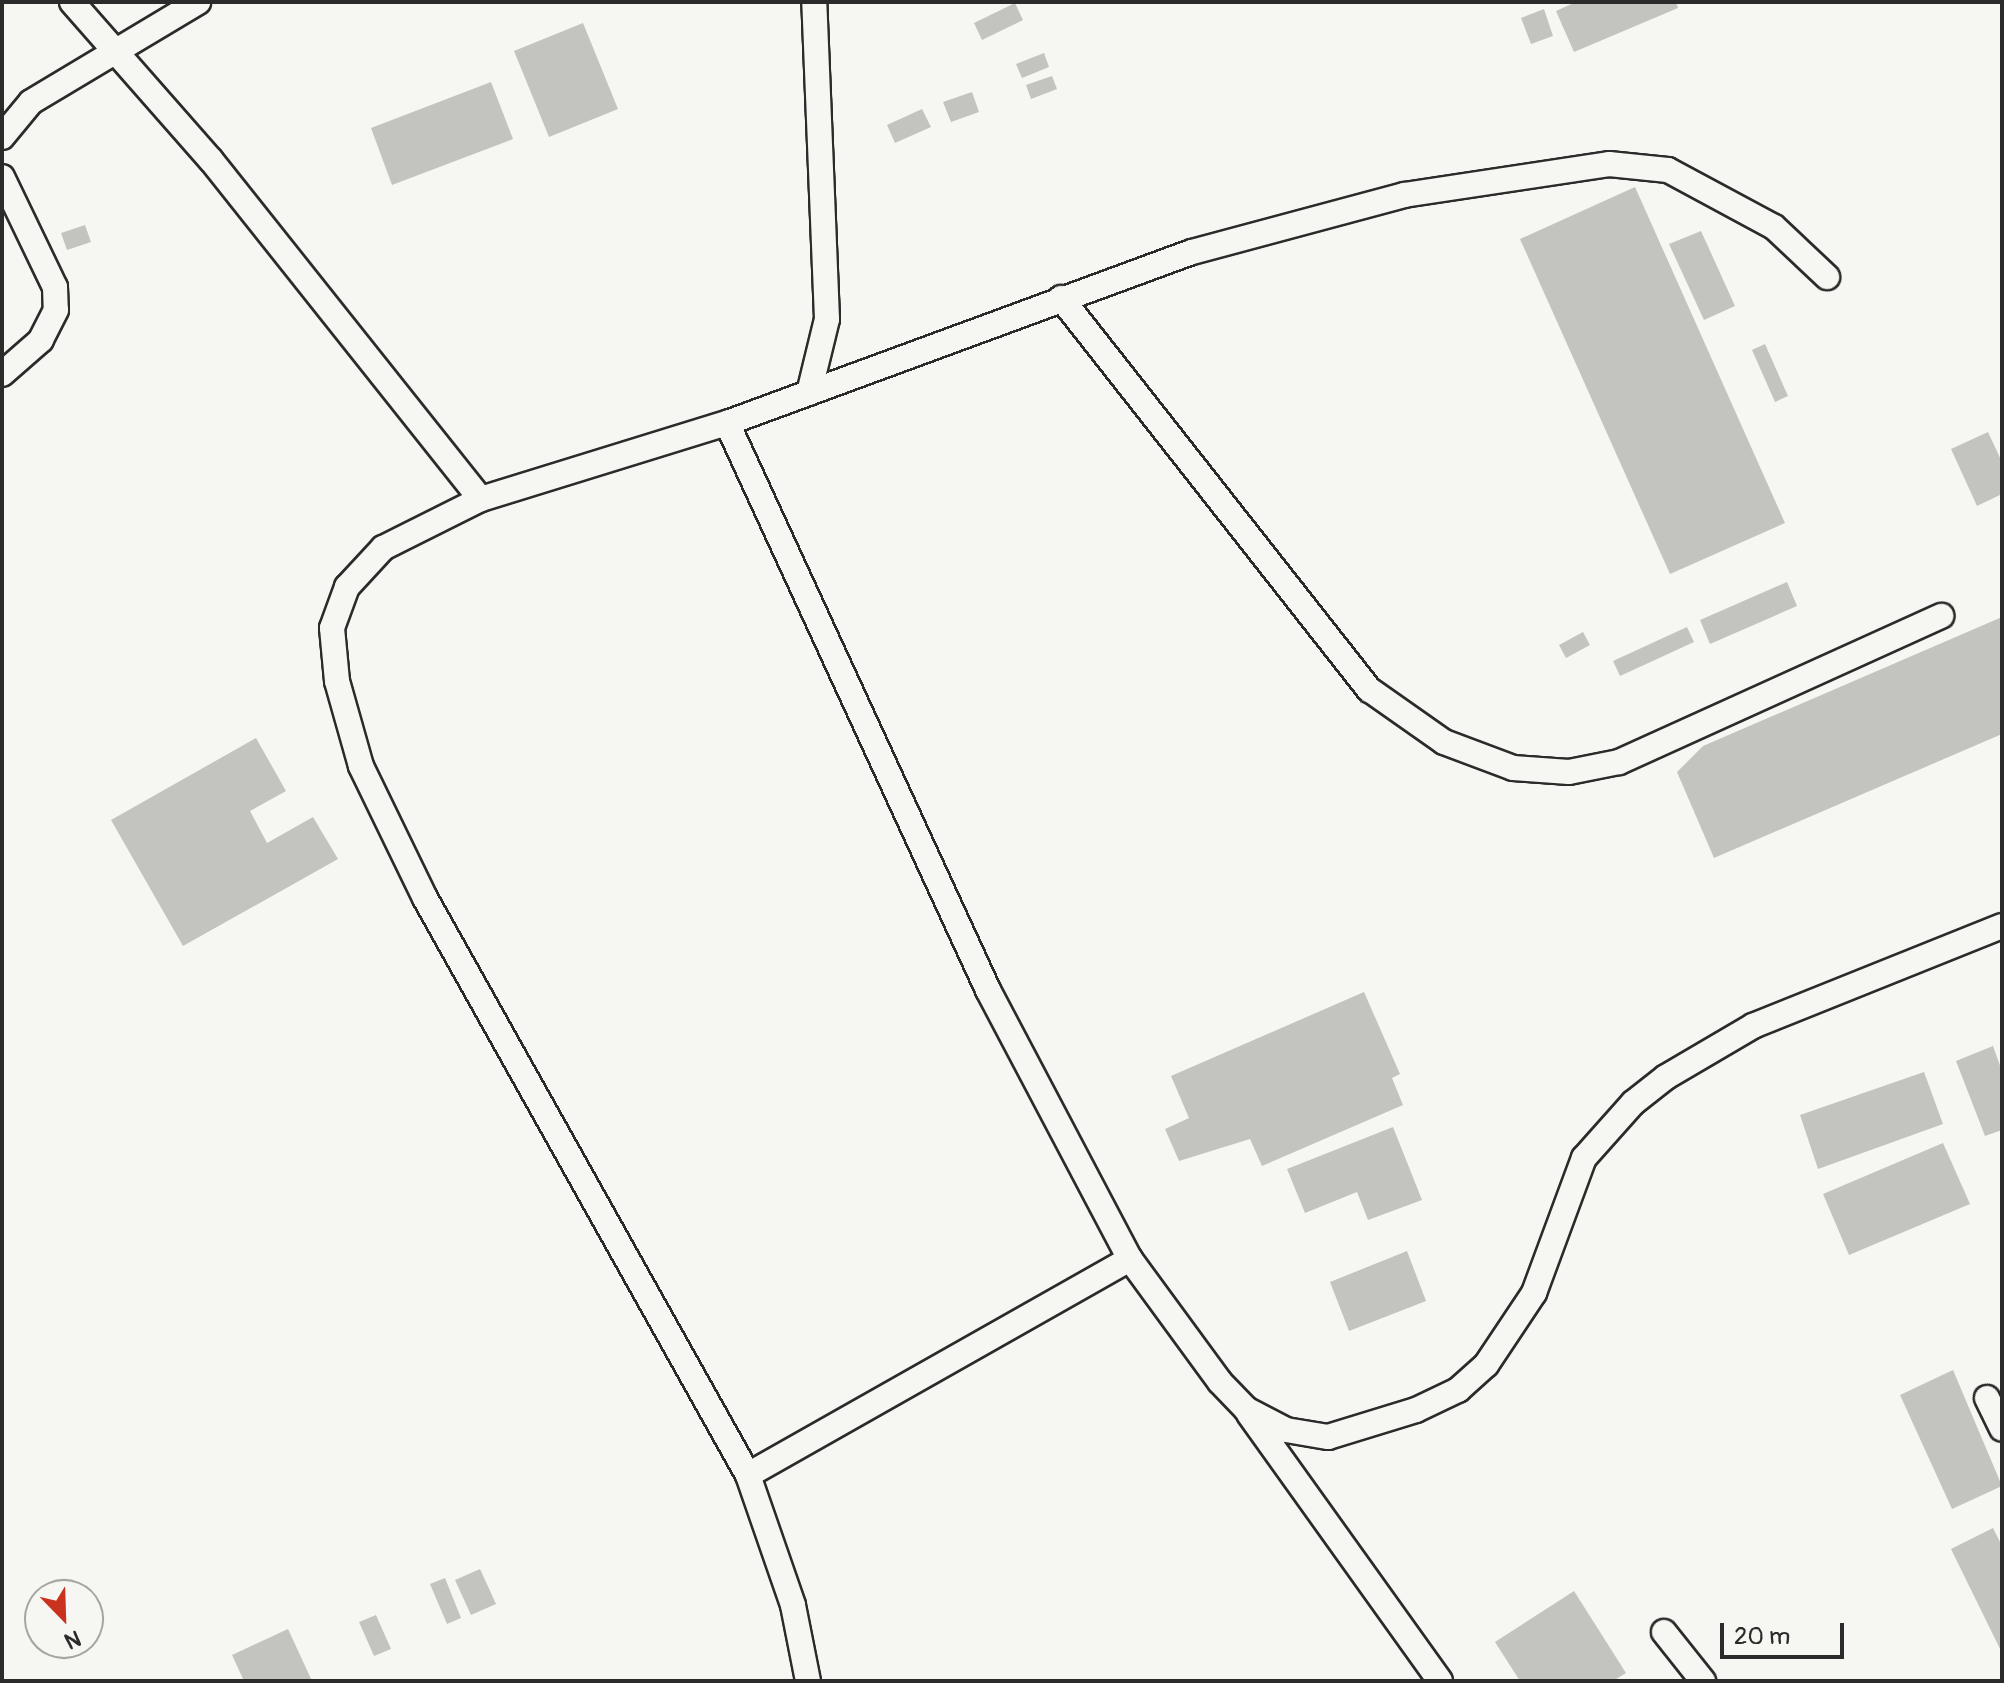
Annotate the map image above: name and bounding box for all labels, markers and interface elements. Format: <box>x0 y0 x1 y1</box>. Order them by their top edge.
north arrow <box>24 1579 104 1659</box>
scale bar <box>1724 1607 1848 1657</box>
text: 20 m <box>1734 1622 1790 1651</box>
text: N <box>60 1623 85 1655</box>

